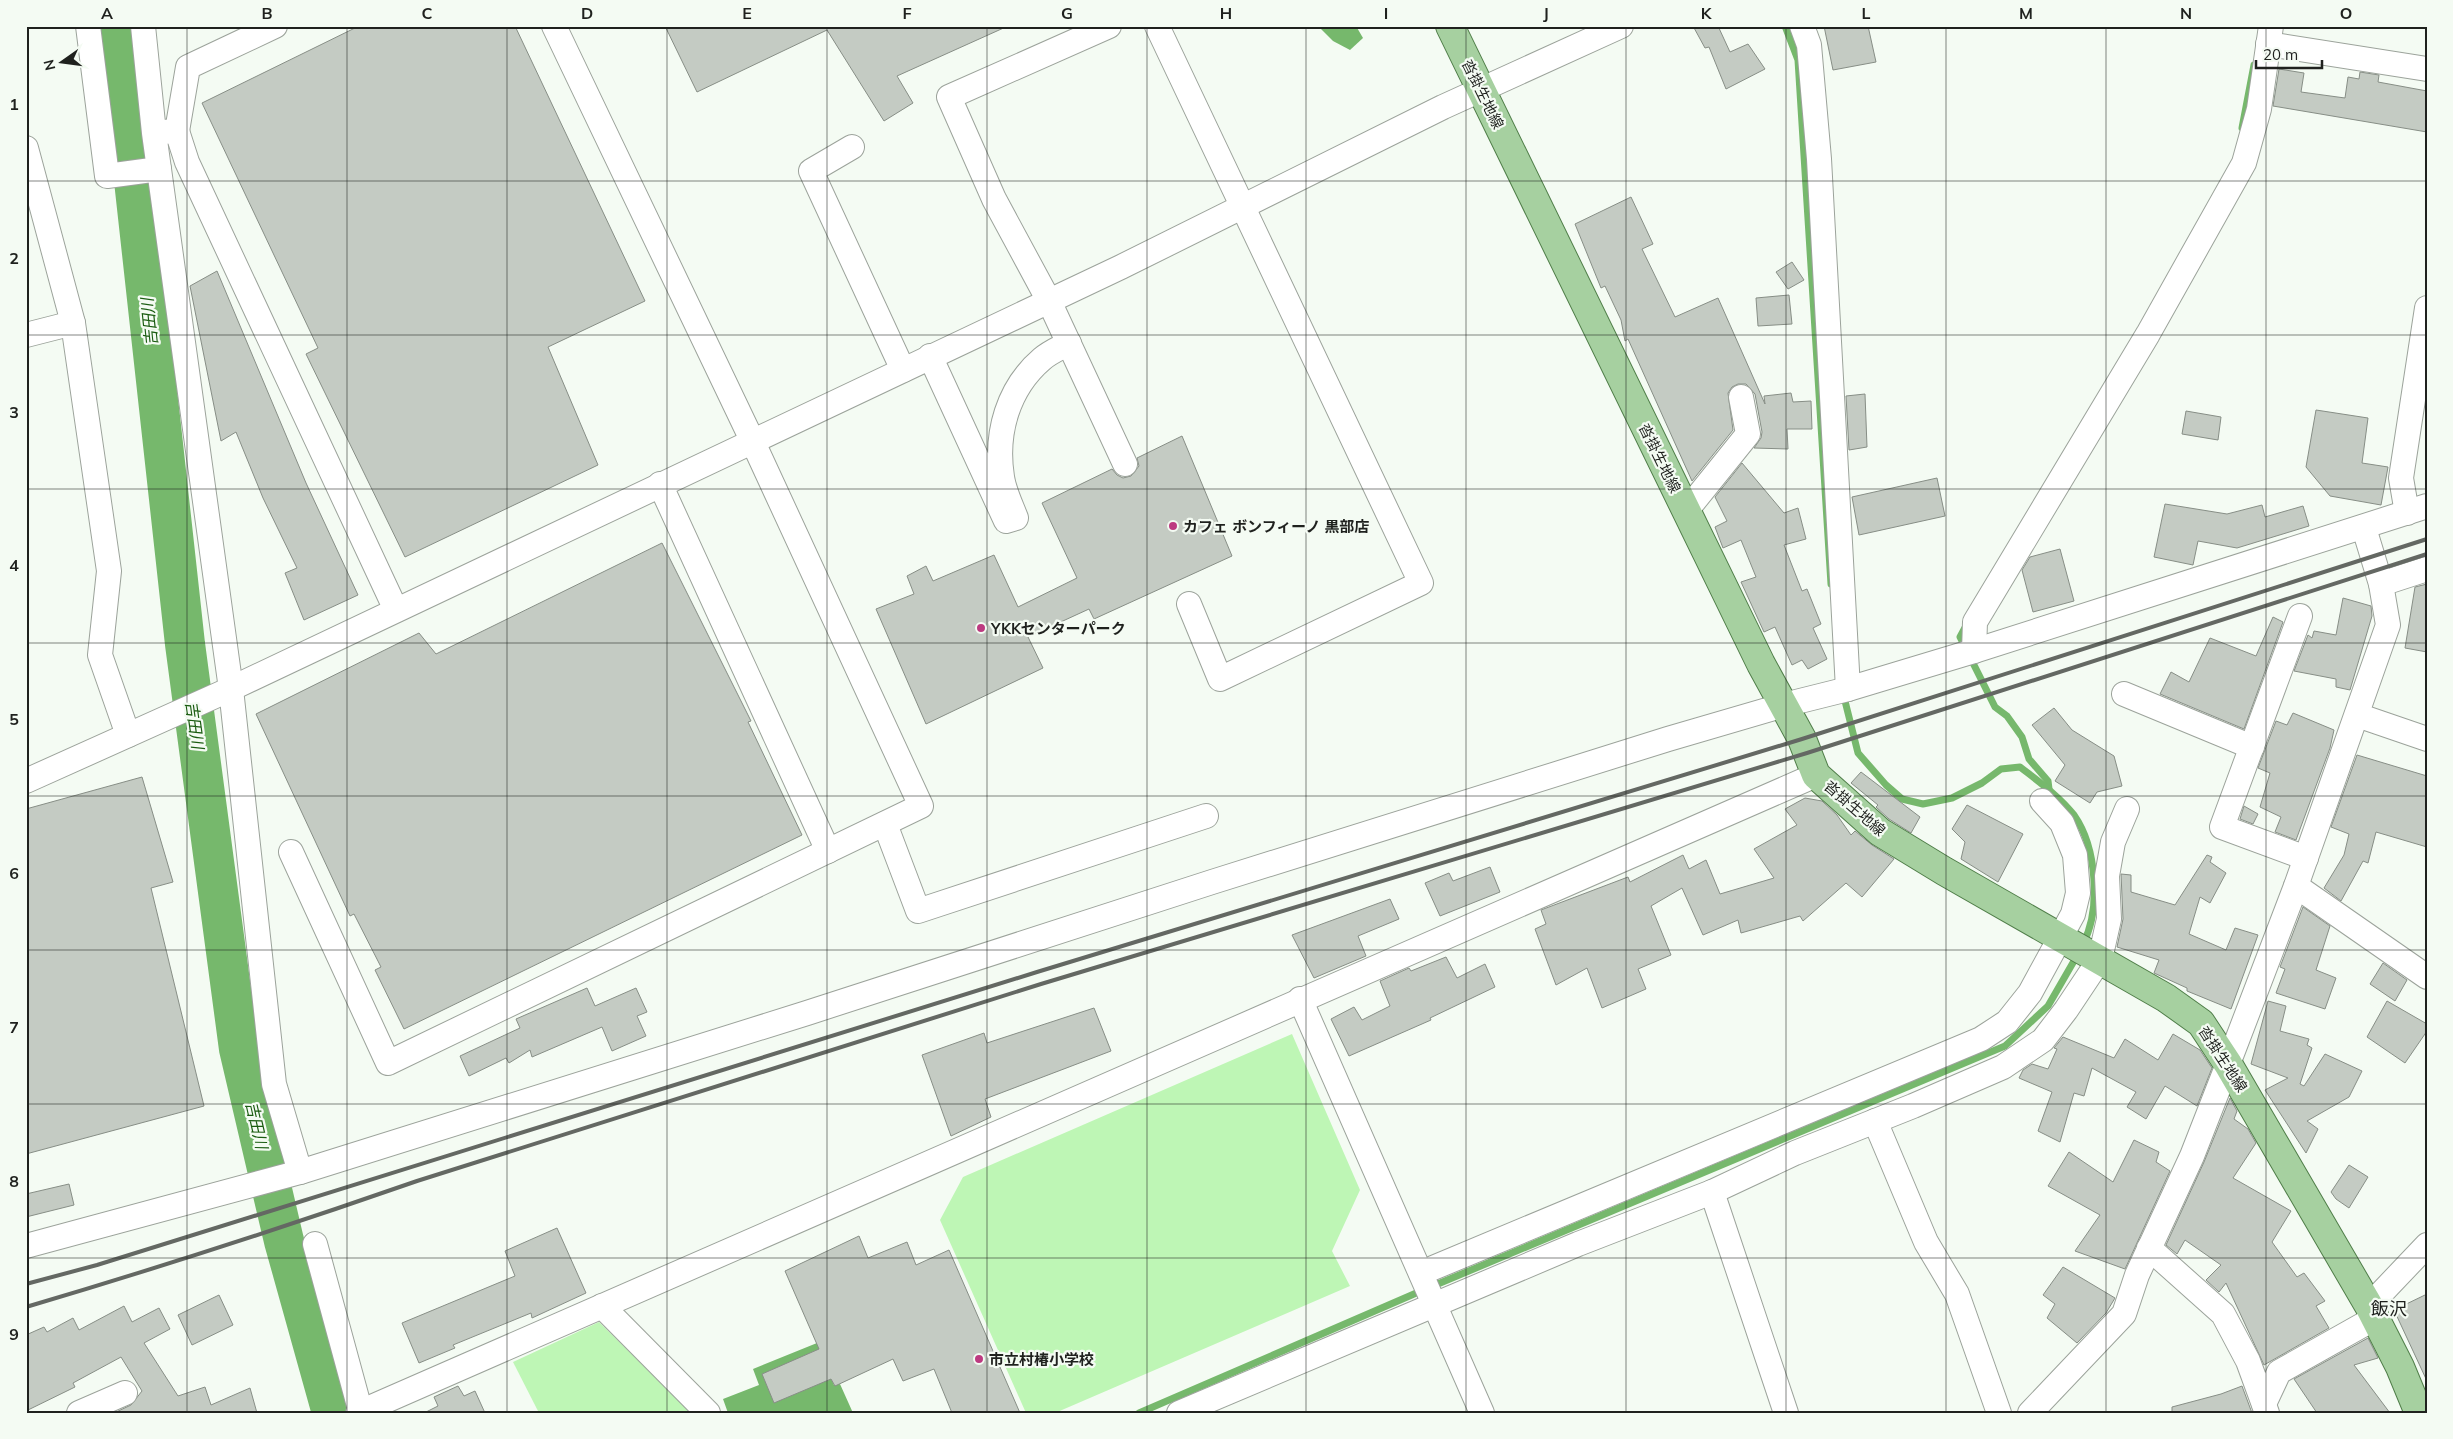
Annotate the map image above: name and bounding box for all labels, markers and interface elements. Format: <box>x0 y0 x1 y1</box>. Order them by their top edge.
text: A <box>101 3 113 23</box>
text: B <box>261 3 273 23</box>
text: C <box>422 3 433 23</box>
text: D <box>581 3 593 23</box>
text: E <box>742 3 752 23</box>
text: F <box>902 3 912 23</box>
text: G <box>1061 3 1073 23</box>
text: H <box>1220 3 1232 23</box>
text: I <box>1384 3 1388 23</box>
text: J <box>1543 3 1549 23</box>
text: K <box>1701 3 1713 23</box>
text: L <box>1862 3 1871 23</box>
text: M <box>2019 3 2033 23</box>
text: N <box>2180 3 2192 23</box>
text: O <box>2340 3 2352 23</box>
north arrow <box>38 38 88 88</box>
scale bar <box>2256 38 2322 70</box>
text: 20 m <box>2263 45 2298 64</box>
street label: 沓掛生地線 <box>1458 56 1508 132</box>
text: N <box>39 58 59 72</box>
text: 1 <box>9 94 19 114</box>
text: 2 <box>9 248 19 268</box>
water label: 吉田川 <box>136 295 161 347</box>
text: 3 <box>9 402 19 422</box>
street label: 沓掛生地線 <box>1635 420 1685 496</box>
place label: カフェ ボンフィーノ 黒部店 <box>1183 517 1370 536</box>
marker: カフェ ボンフィーノ 黒部店 <box>1167 520 1179 532</box>
text: 4 <box>9 555 19 575</box>
place label: YKKセンターパーク <box>990 619 1126 638</box>
marker: YKKセンターパーク <box>975 622 987 634</box>
water label: 吉田川 <box>182 700 209 752</box>
text: 5 <box>9 709 19 729</box>
street label: 沓掛生地線 <box>1820 776 1890 840</box>
text: 6 <box>9 863 19 883</box>
text: 7 <box>9 1017 19 1037</box>
street label: 沓掛生地線 <box>2195 1022 2251 1096</box>
water label: 吉田川 <box>242 1099 273 1153</box>
text: 8 <box>9 1171 19 1191</box>
district label: 飯沢 <box>2371 1297 2407 1320</box>
text: 9 <box>9 1324 19 1344</box>
place label: 市立村椿小学校 <box>989 1350 1094 1369</box>
marker: 市立村椿小学校 <box>973 1353 985 1365</box>

